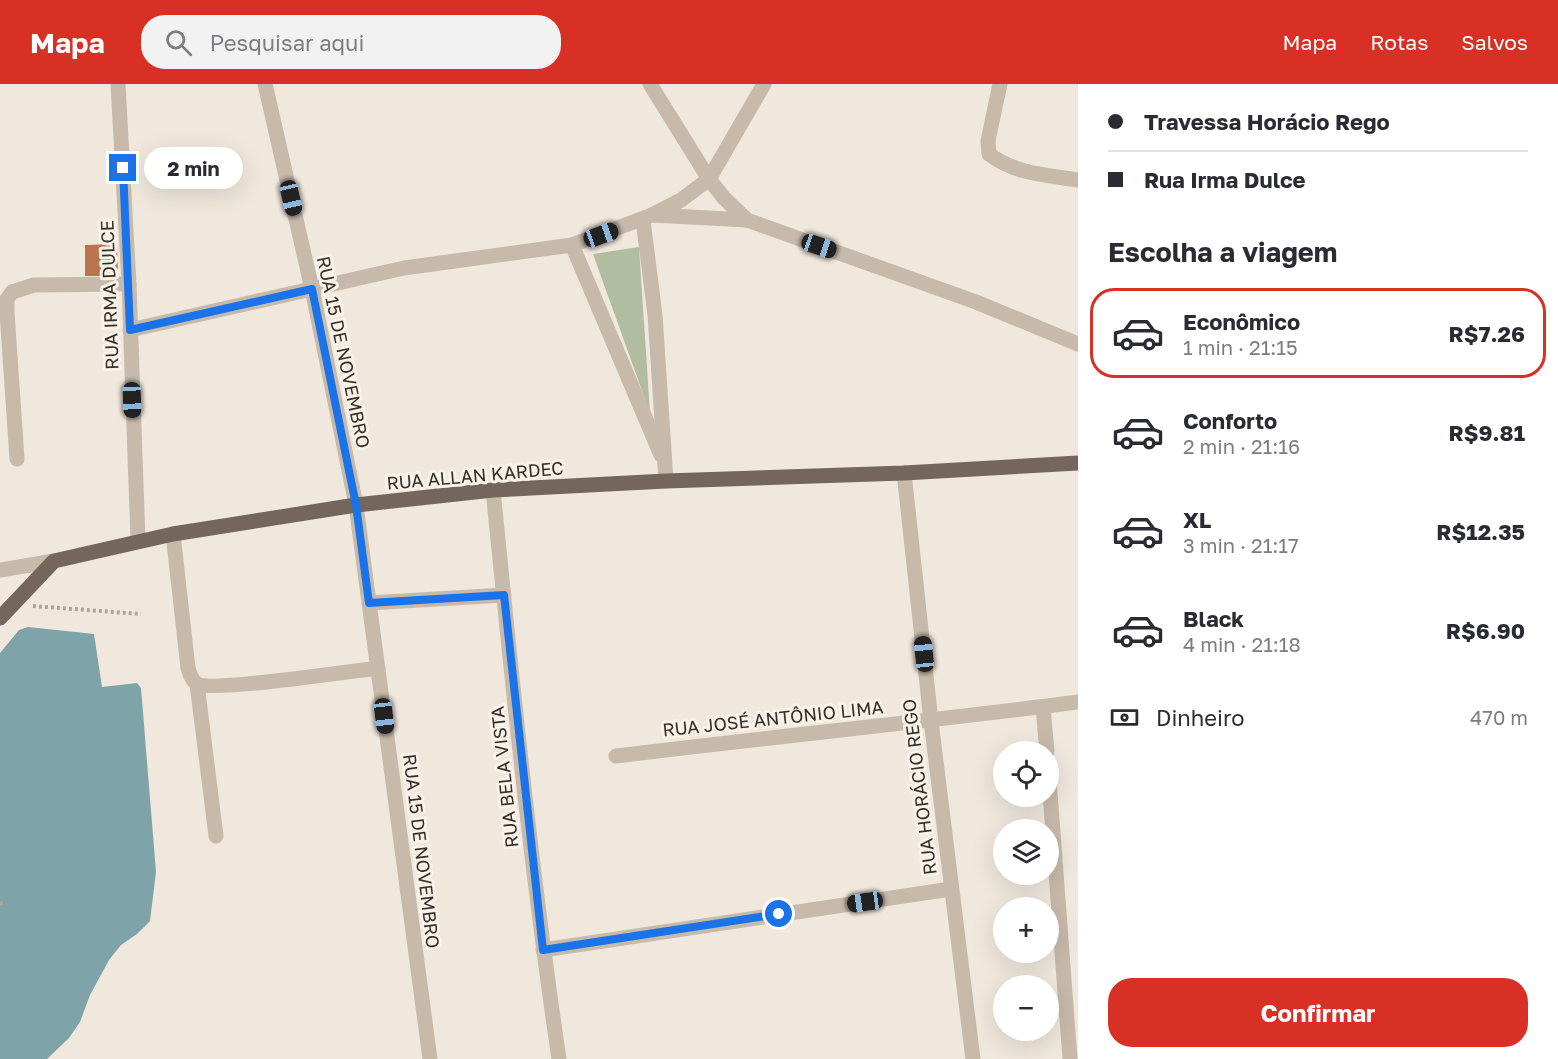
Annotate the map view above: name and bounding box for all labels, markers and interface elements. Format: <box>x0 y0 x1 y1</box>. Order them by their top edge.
search box <box>141 15 561 69</box>
text: Mapa <box>30 26 105 59</box>
icon: search <box>162 26 195 59</box>
text: Pesquisar aqui <box>210 29 364 56</box>
text: Mapa <box>1283 29 1337 55</box>
text: Rotas <box>1370 29 1428 55</box>
text: Salvos <box>1461 29 1528 55</box>
text: Travessa Horácio Rego <box>1144 108 1390 135</box>
callout: 2 min <box>144 147 243 189</box>
route end <box>109 154 136 181</box>
text: 2 min <box>167 156 220 180</box>
text: Rua Irma Dulce <box>1144 166 1306 193</box>
car <box>278 178 304 218</box>
street label: RUA IRMA DULCE <box>95 220 123 370</box>
car <box>581 220 621 250</box>
car <box>799 232 839 260</box>
text: Escolha a viagem <box>1108 236 1337 268</box>
street label: RUA 15 DE NOVEMBRO <box>313 254 375 450</box>
icon: car <box>1111 306 1165 360</box>
text: Econômico <box>1183 308 1300 335</box>
text: R$7.26 <box>1449 320 1525 347</box>
text: 1 min · 21:15 <box>1183 335 1298 359</box>
car <box>122 382 142 418</box>
icon: car <box>1111 405 1165 459</box>
text: Conforto <box>1183 407 1277 434</box>
text: R$9.81 <box>1449 419 1525 446</box>
text: 2 min · 21:16 <box>1183 434 1300 458</box>
street label: RUA ALLAN KARDEC <box>386 456 564 494</box>
icon: car <box>1111 504 1165 558</box>
text: XL <box>1183 506 1211 533</box>
text: R$12.35 <box>1436 518 1525 545</box>
text: 3 min · 21:17 <box>1183 533 1299 557</box>
icon: car <box>1111 603 1165 657</box>
text: Black <box>1183 605 1244 632</box>
text: R$6.90 <box>1446 617 1525 644</box>
text: 4 min · 21:18 <box>1183 632 1301 656</box>
car <box>913 635 935 673</box>
street label: RUA JOSÉ ANTÔNIO LIMA <box>661 695 885 741</box>
car <box>373 697 395 735</box>
street label: RUA HORÁCIO REGO <box>897 698 941 876</box>
icon: cash <box>1108 701 1141 734</box>
text: Dinheiro <box>1156 704 1245 731</box>
street label: RUA BELA VISTA <box>486 705 522 849</box>
text: 470 m <box>1470 705 1528 729</box>
map controls <box>993 741 1059 1041</box>
button: locate <box>993 741 1059 807</box>
street label: RUA 15 DE NOVEMBRO <box>399 753 445 949</box>
button: layers <box>993 819 1059 885</box>
car <box>846 891 884 913</box>
button: + <box>993 897 1059 963</box>
route start <box>765 900 792 927</box>
button: − <box>993 975 1059 1041</box>
button: Confirmar <box>1108 978 1528 1047</box>

